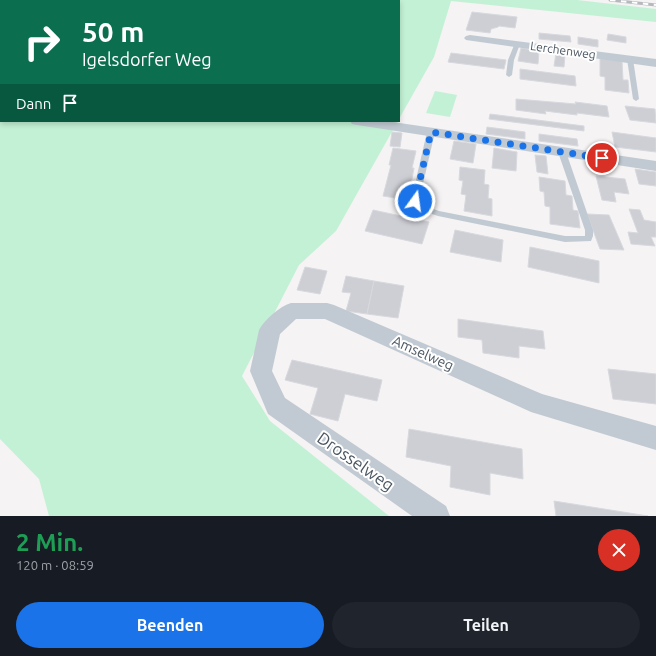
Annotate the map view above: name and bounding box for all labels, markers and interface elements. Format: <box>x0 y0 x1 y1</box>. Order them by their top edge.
icon: right <box>16 16 68 68</box>
text: 50 m <box>82 16 144 47</box>
street label: Lerchenweg <box>529 39 597 61</box>
text: Igelsdorfer Weg <box>82 49 212 69</box>
icon: arrive <box>59 92 81 114</box>
text: Dann <box>16 95 51 112</box>
pin <box>585 141 619 175</box>
icon: arrive <box>591 147 613 169</box>
position arrow <box>394 180 436 222</box>
street label: Amselweg <box>390 332 456 374</box>
street label: Drosselweg <box>314 428 398 494</box>
text: 2 Min. <box>16 529 83 556</box>
button: close <box>598 529 640 571</box>
text: 120 m · 08:59 <box>16 558 94 572</box>
button: Beenden <box>16 602 324 648</box>
button: Teilen <box>332 602 640 648</box>

